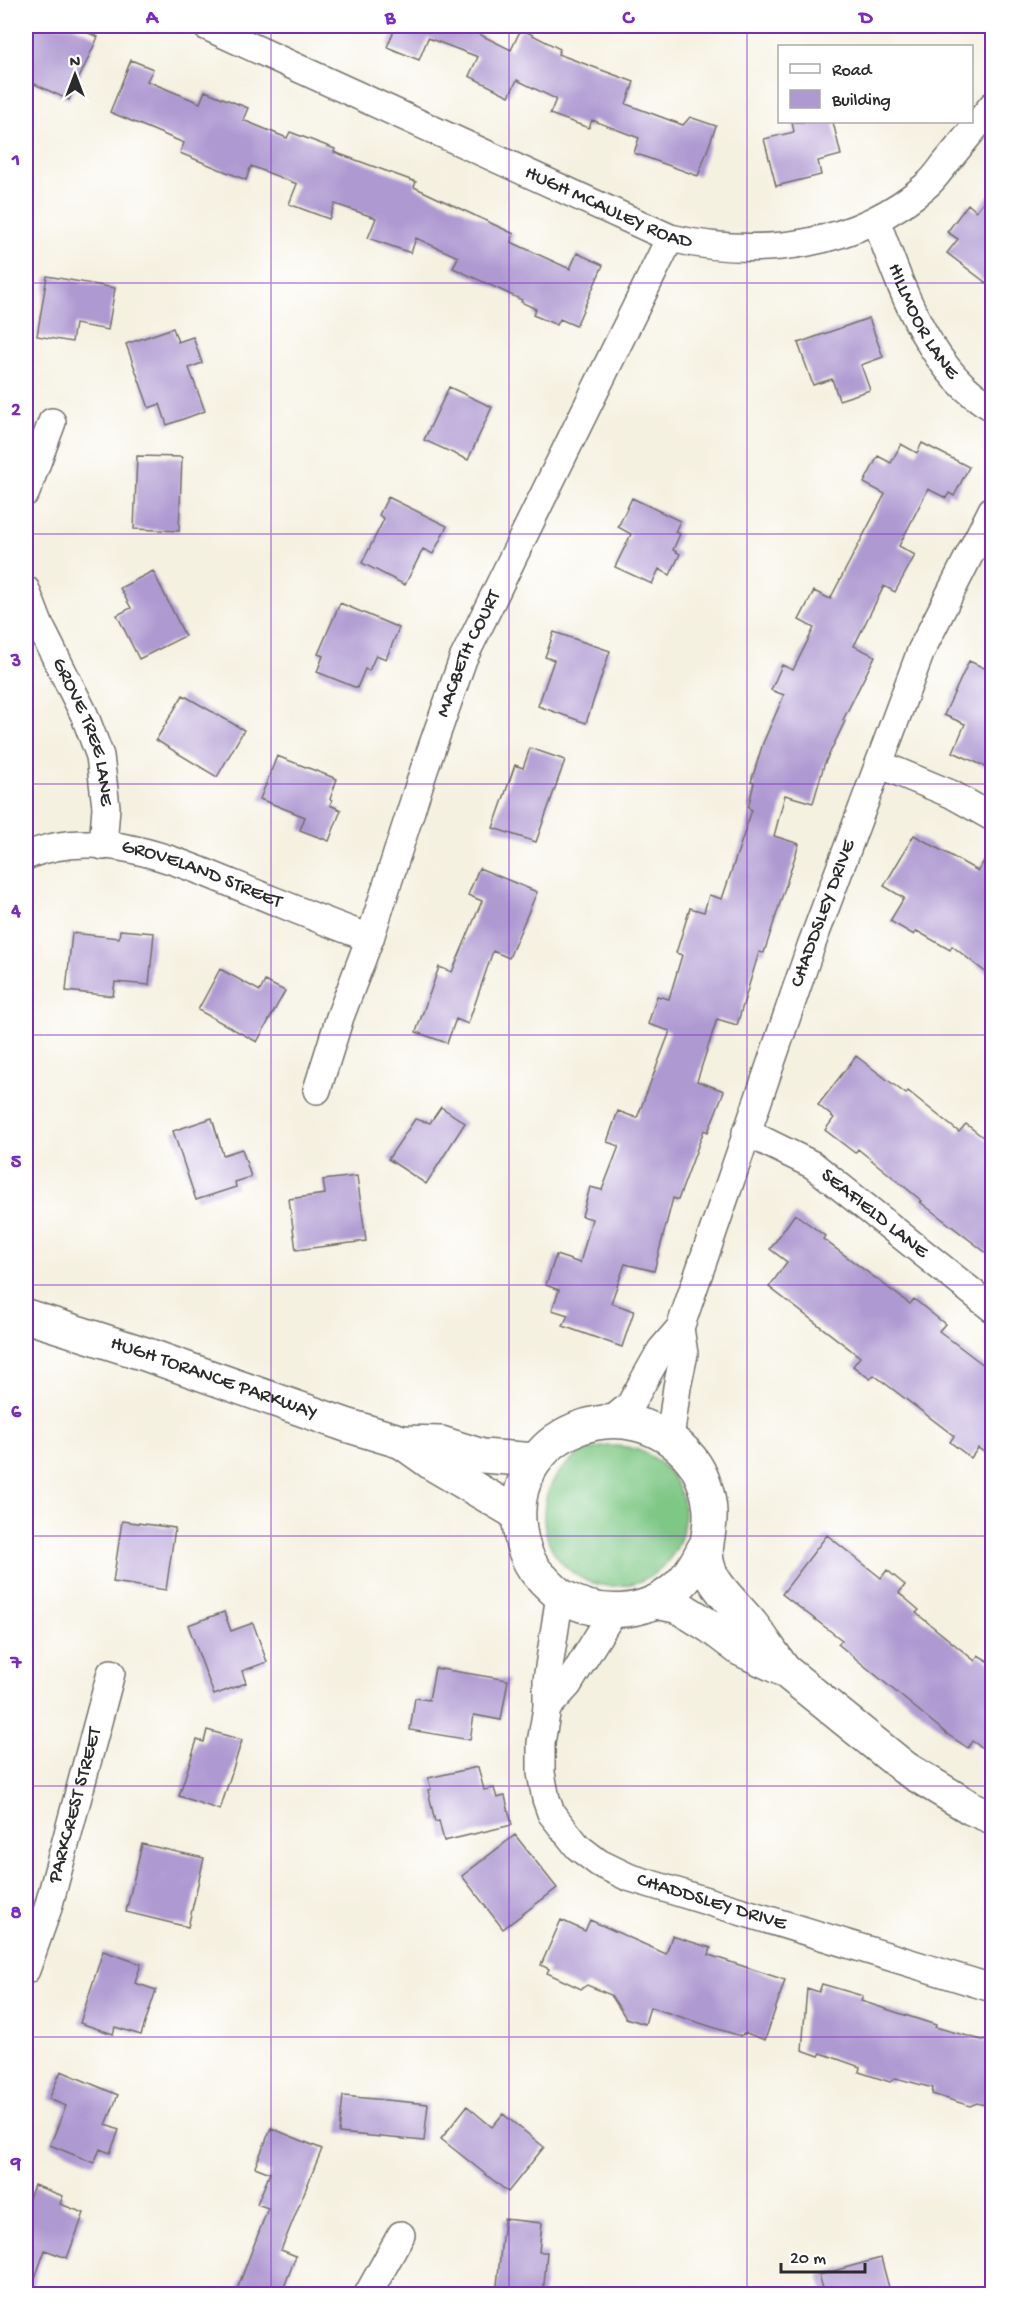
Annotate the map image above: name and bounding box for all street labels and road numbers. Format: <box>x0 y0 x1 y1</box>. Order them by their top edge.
street label: HUGH MCAULEY ROAD <box>521 162 695 254</box>
street label: HILLMOOR LANE <box>882 260 964 385</box>
street label: MACBETH COURT <box>432 586 507 720</box>
street label: GROVE TREE LANE <box>46 654 117 809</box>
street label: CHADDSLEY DRIVE <box>786 835 861 990</box>
street label: GROVELAND STREET <box>120 836 286 915</box>
street label: SEAFIELD LANE <box>816 1164 934 1265</box>
street label: HUGH TORANCE PARKWAY <box>108 1332 320 1425</box>
street label: PARKCREST STREET <box>43 1724 108 1887</box>
street label: CHADDSLEY DRIVE <box>634 1869 790 1936</box>

